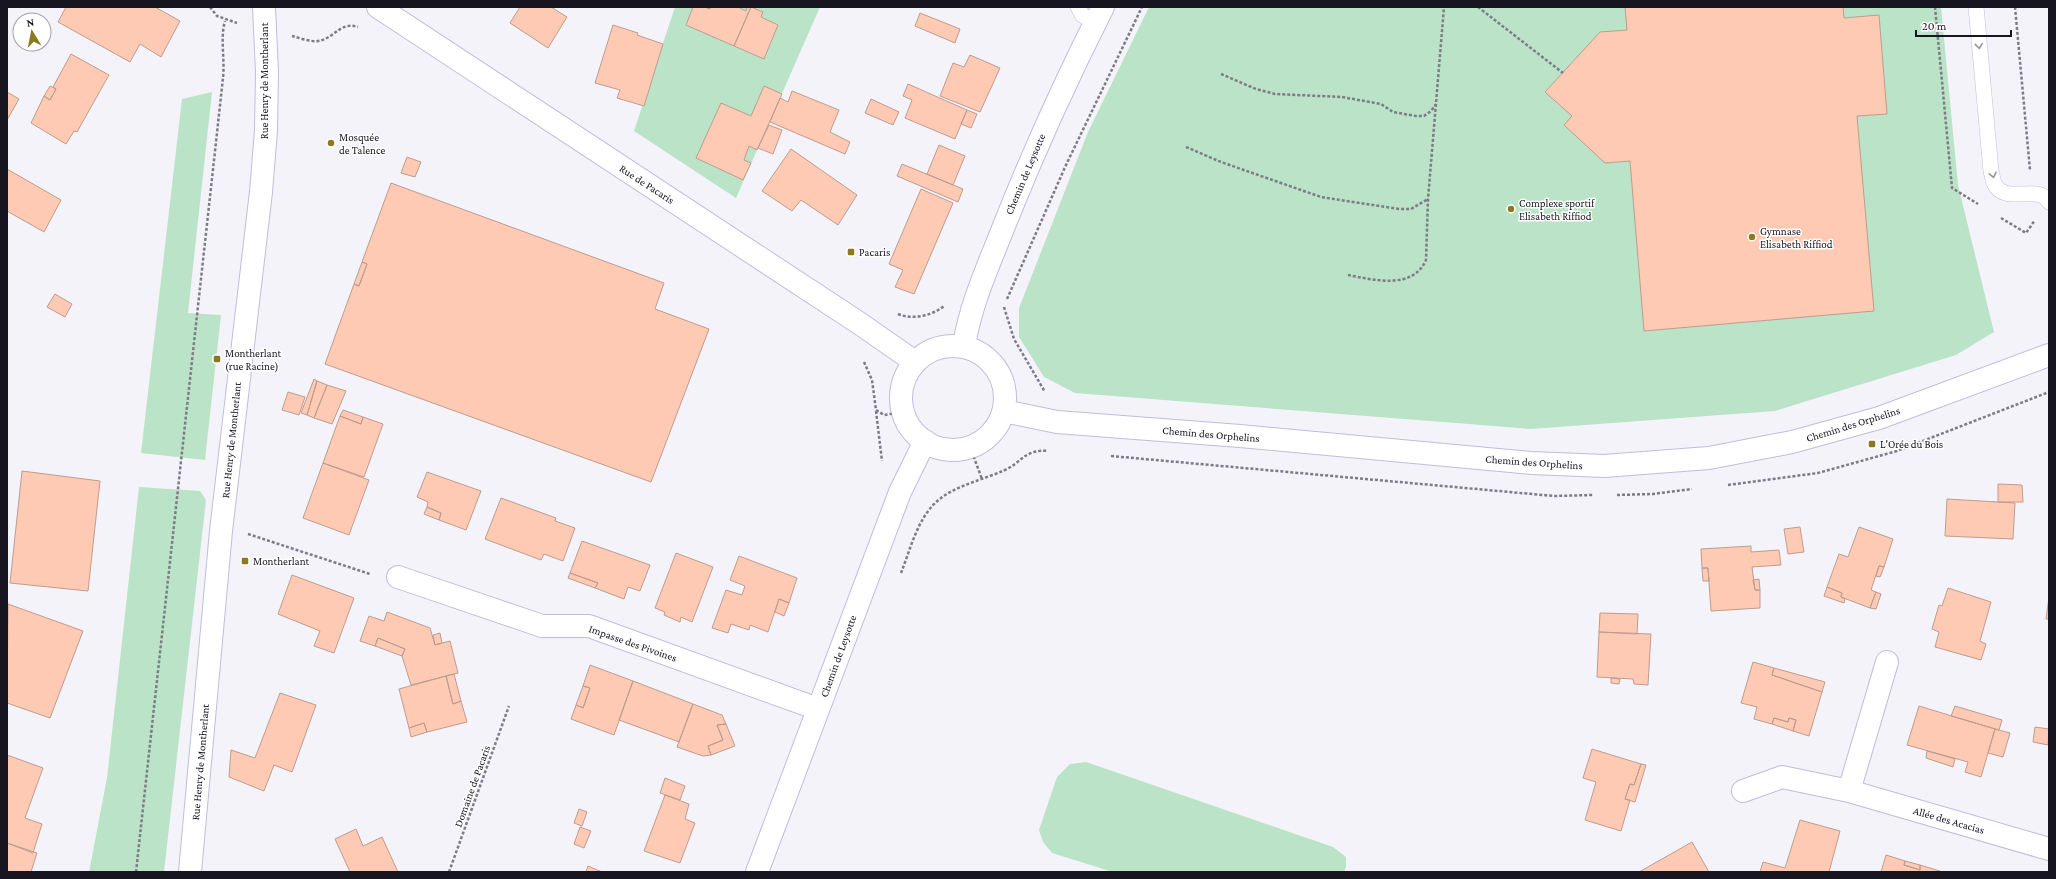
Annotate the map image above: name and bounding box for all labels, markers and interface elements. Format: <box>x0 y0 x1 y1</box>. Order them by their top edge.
north arrow <box>12 12 52 52</box>
scale bar <box>1916 12 2011 38</box>
text: N <box>26 16 35 29</box>
text: 20 m <box>1922 19 1947 33</box>
street label: Rue Henry de Montherlant <box>258 22 271 139</box>
one-way arrow <box>1975 43 1984 49</box>
place label: Mosquée de Talence <box>339 131 386 156</box>
street label: Chemin de Leysotte <box>1003 132 1048 217</box>
marker: Mosquée de Talence <box>326 138 336 148</box>
street label: Rue de Pacaris <box>617 162 677 206</box>
one-way arrow <box>1988 172 1996 178</box>
place label: Complexe sportif Elisabeth Riffiod <box>1519 197 1595 222</box>
marker: Complexe sportif Elisabeth Riffiod <box>1506 204 1516 214</box>
place label: Gymnase Elisabeth Riffiod <box>1760 225 1833 250</box>
marker: Gymnase Elisabeth Riffiod <box>1747 232 1757 242</box>
place label: Pacaris <box>859 246 890 258</box>
marker: Pacaris <box>846 247 856 257</box>
place label: Montherlant (rue Racine) <box>225 347 282 373</box>
marker: Montherlant (rue Racine) <box>212 354 222 364</box>
street label: Rue Henry de Montherlant <box>219 381 244 499</box>
street label: Chemin des Orphelins <box>1805 404 1902 445</box>
street label: Chemin des Orphelins <box>1162 424 1260 445</box>
place label: L'Orée du Bois <box>1880 438 1943 450</box>
marker: L'Orée du Bois <box>1867 439 1877 449</box>
street label: Chemin des Orphelins <box>1485 453 1583 472</box>
place label: Montherlant <box>253 555 310 567</box>
marker: Montherlant <box>240 556 250 566</box>
street label: Chemin de Leysotte <box>818 613 859 699</box>
street label: Impasse des Pivoines <box>587 622 679 665</box>
street label: Rue Henry de Montherlant <box>189 703 212 821</box>
street label: Domaine de Pacaris <box>452 743 492 829</box>
street label: Allée des Acacias <box>1912 804 1986 836</box>

